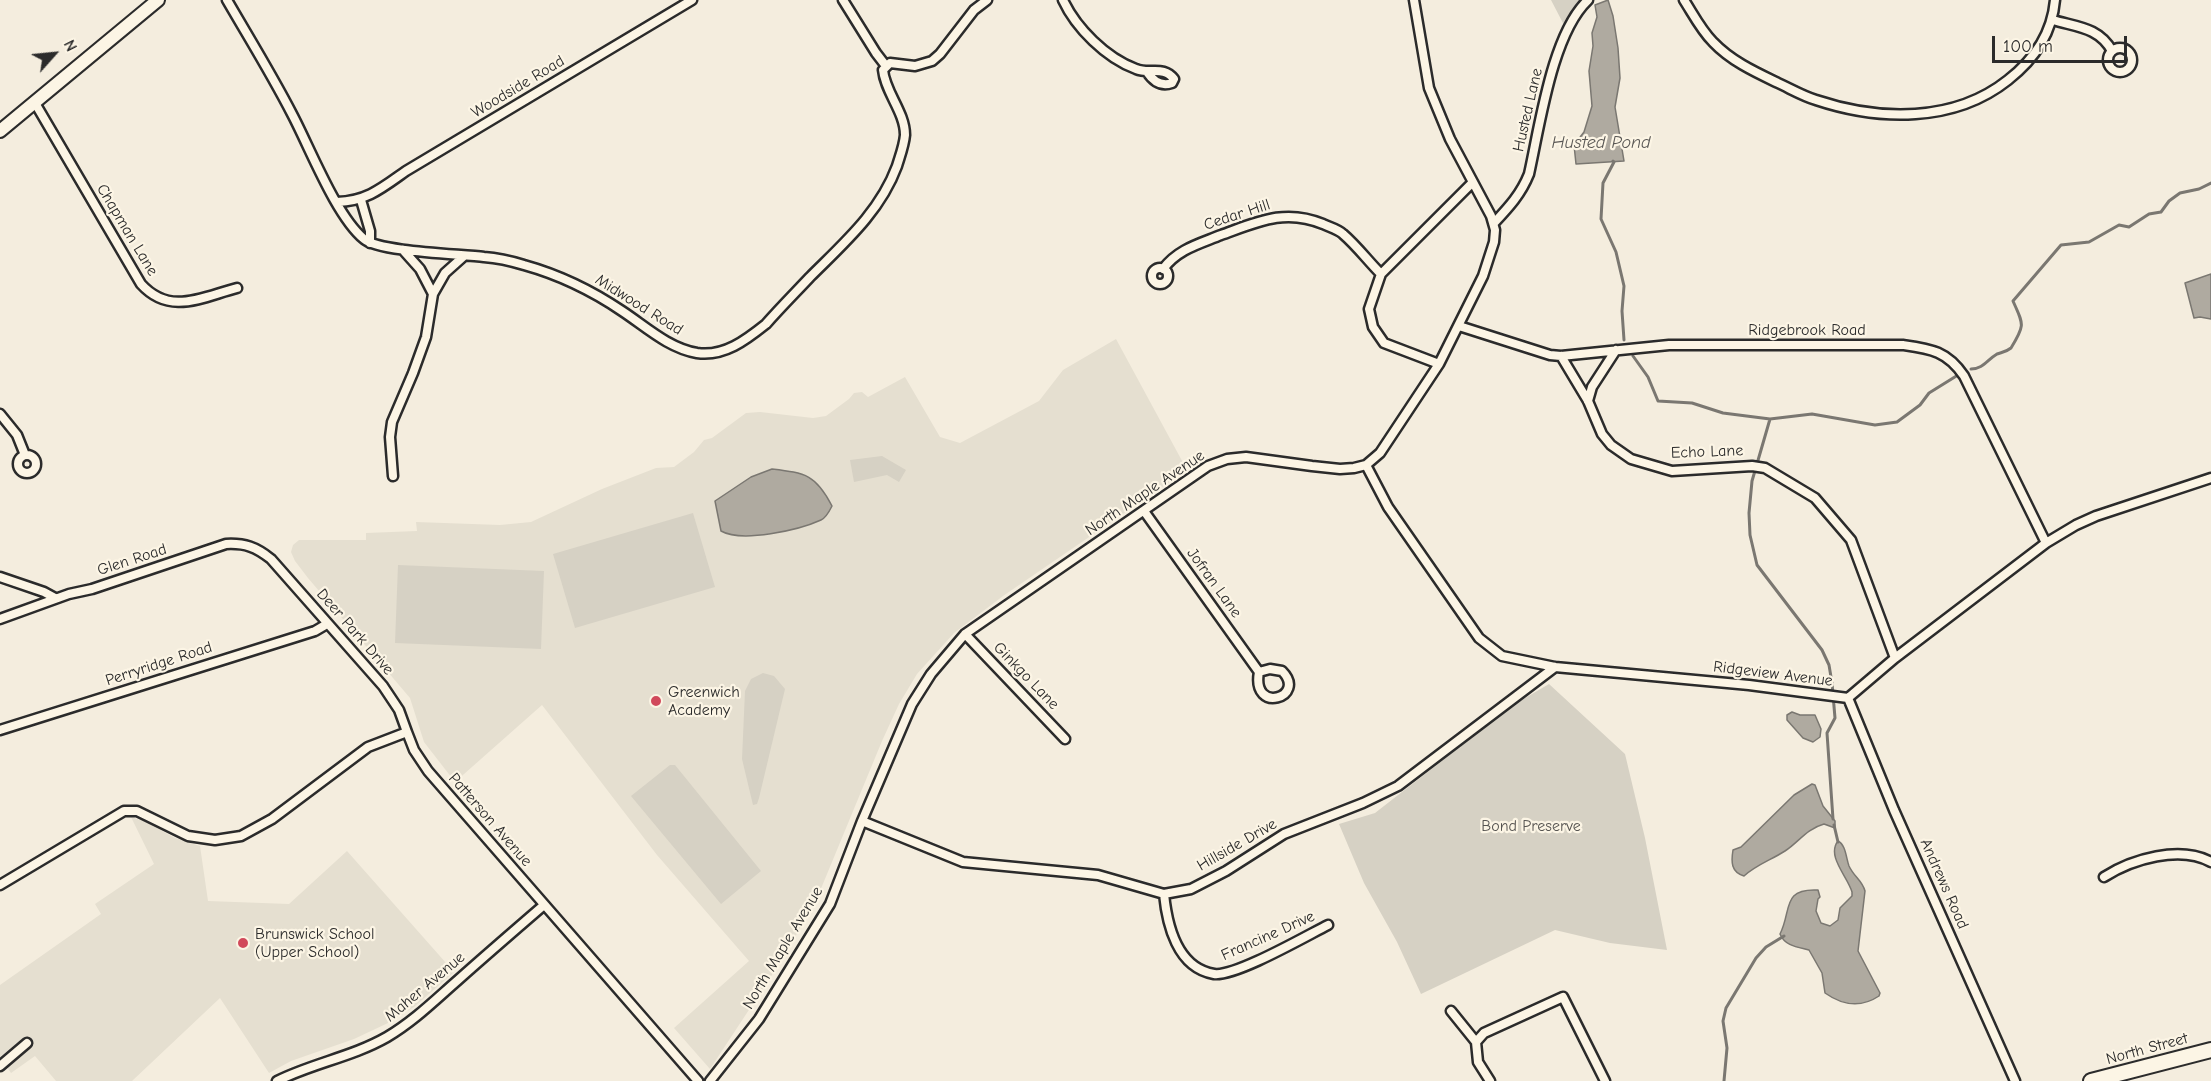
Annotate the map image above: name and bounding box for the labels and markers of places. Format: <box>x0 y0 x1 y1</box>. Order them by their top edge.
place label: Greenwich Academy <box>668 682 740 720</box>
marker: Greenwich Academy <box>649 694 663 708</box>
place label: Brunswick School (Upper School) <box>255 924 375 962</box>
marker: Brunswick School (Upper School) <box>236 936 250 950</box>

